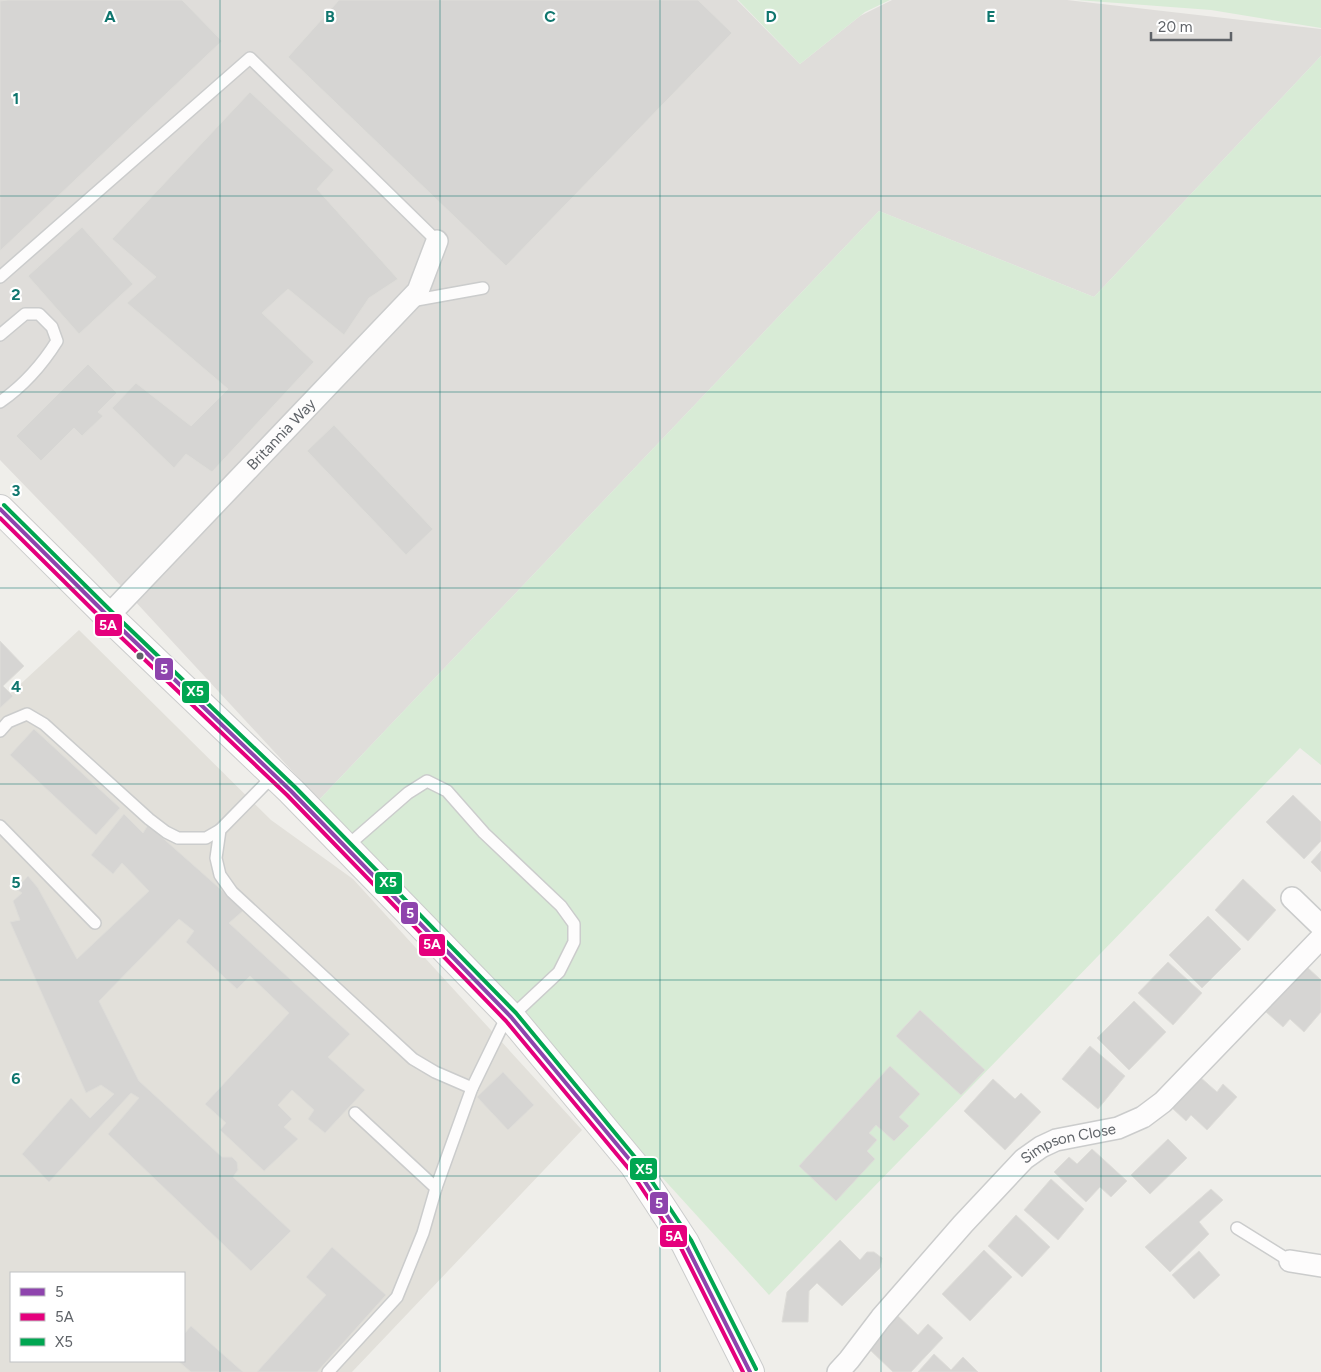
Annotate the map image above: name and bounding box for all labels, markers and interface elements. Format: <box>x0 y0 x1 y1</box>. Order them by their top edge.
text: A <box>104 7 116 26</box>
text: B <box>325 7 335 26</box>
text: C <box>544 7 556 26</box>
text: D <box>765 7 777 26</box>
text: E <box>986 7 996 26</box>
scale bar <box>1151 10 1231 42</box>
text: 20 m <box>1158 18 1192 36</box>
text: 1 <box>13 89 19 108</box>
text: 2 <box>11 285 21 304</box>
street label: Britannia Way <box>243 395 320 474</box>
text: 3 <box>12 481 21 500</box>
line badge: 5A <box>94 613 123 637</box>
text: 5A <box>99 617 117 634</box>
unlabelled marker <box>135 651 145 661</box>
line badge: 5 <box>154 657 174 681</box>
text: 5 <box>160 661 168 678</box>
text: 4 <box>11 677 21 696</box>
line badge: X5 <box>181 680 210 704</box>
text: X5 <box>186 683 204 700</box>
line badge: X5 <box>374 871 403 895</box>
text: 5 <box>11 873 21 892</box>
text: X5 <box>379 874 397 891</box>
line badge: 5 <box>400 901 419 925</box>
text: 5 <box>406 905 414 922</box>
line badge: 5A <box>418 933 446 957</box>
text: 5A <box>423 936 441 953</box>
text: 6 <box>11 1069 21 1088</box>
street label: Simpson Close <box>1017 1120 1117 1168</box>
line badge: X5 <box>629 1157 658 1181</box>
text: X5 <box>635 1161 653 1178</box>
line badge: 5 <box>649 1191 669 1215</box>
text: 5 <box>655 1195 663 1212</box>
line badge: 5A <box>659 1224 688 1248</box>
text: 5A <box>665 1228 683 1245</box>
legend <box>10 1272 185 1362</box>
text: 5 <box>55 1283 64 1301</box>
text: 5A <box>55 1308 74 1326</box>
text: X5 <box>55 1333 73 1351</box>

